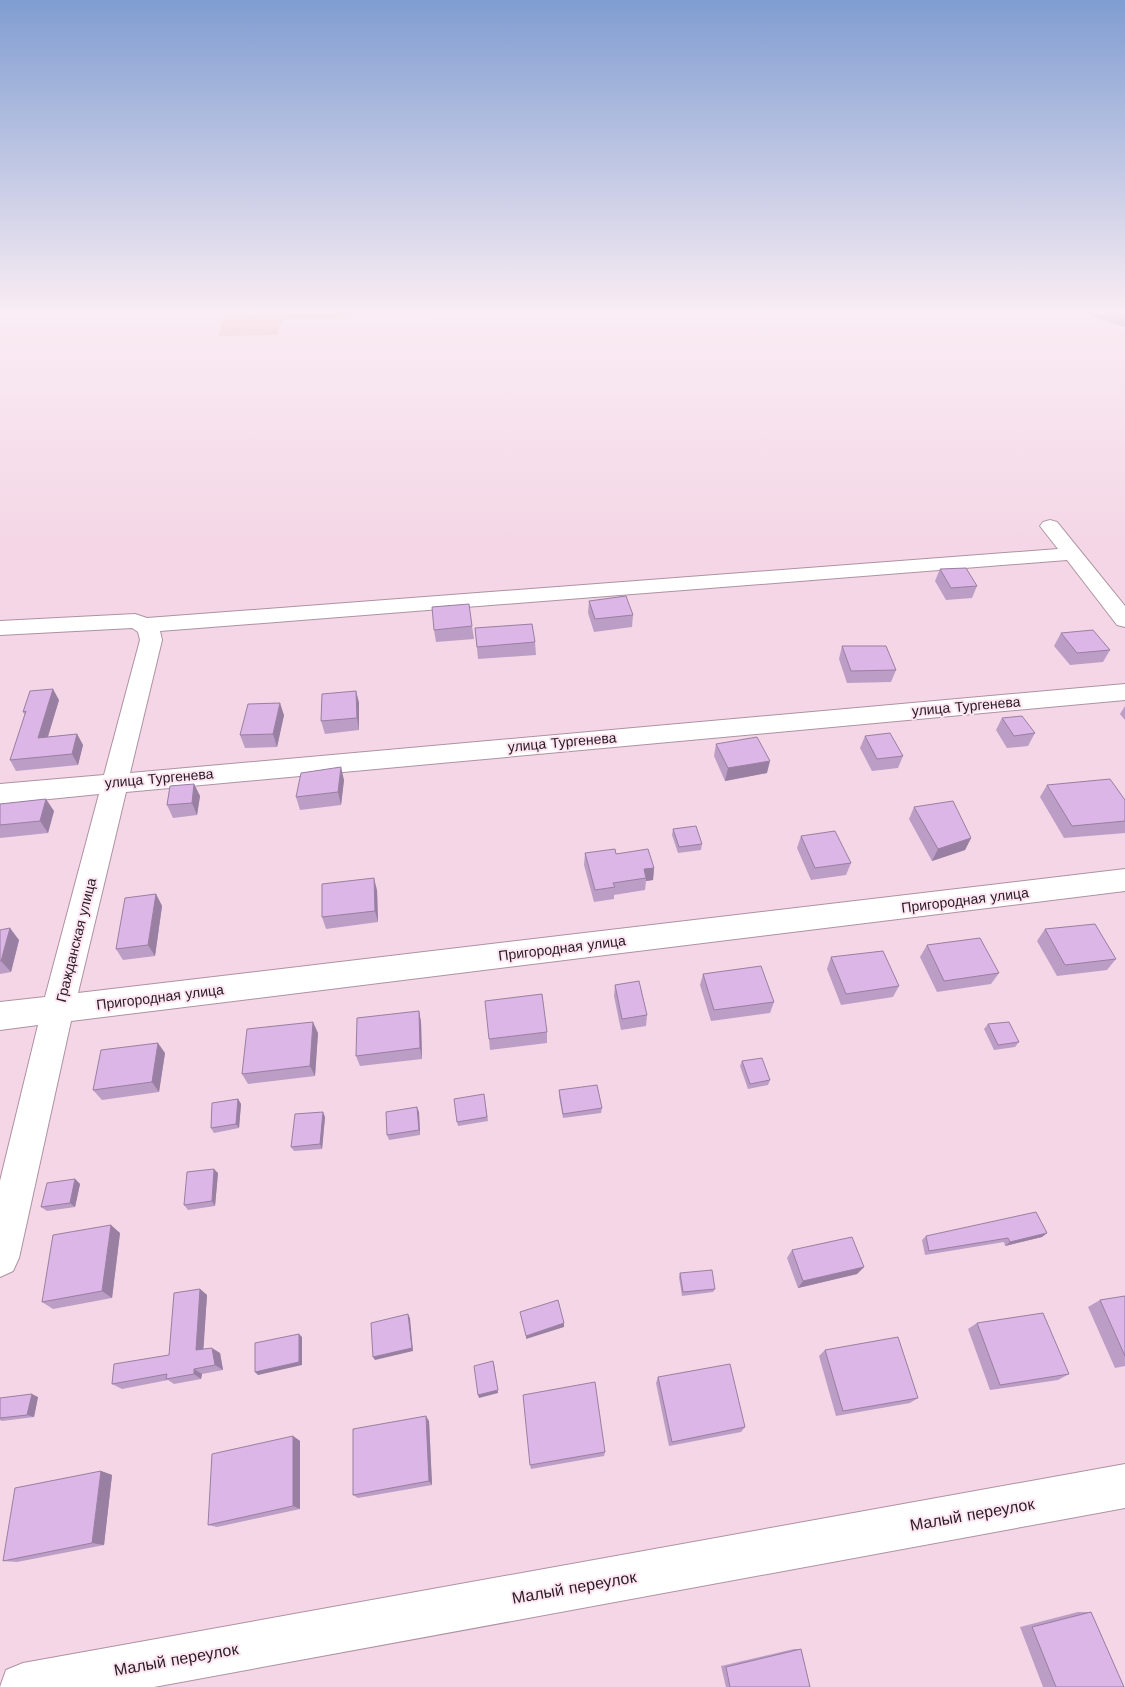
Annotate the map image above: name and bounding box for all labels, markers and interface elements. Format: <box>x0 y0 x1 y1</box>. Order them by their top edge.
street label: улица Тургенева <box>911 693 1021 719</box>
street label: улица Тургенева <box>507 729 617 755</box>
street label: улица Тургенева <box>104 765 214 791</box>
street label: Гражданская улица <box>53 876 99 1004</box>
street label: Пригородная улица <box>900 884 1030 916</box>
street label: Пригородная улица <box>497 932 627 964</box>
street label: Пригородная улица <box>95 981 225 1013</box>
street label: Малый переулок <box>908 1494 1037 1535</box>
street label: Малый переулок <box>510 1567 639 1608</box>
street label: Малый переулок <box>112 1639 241 1680</box>

